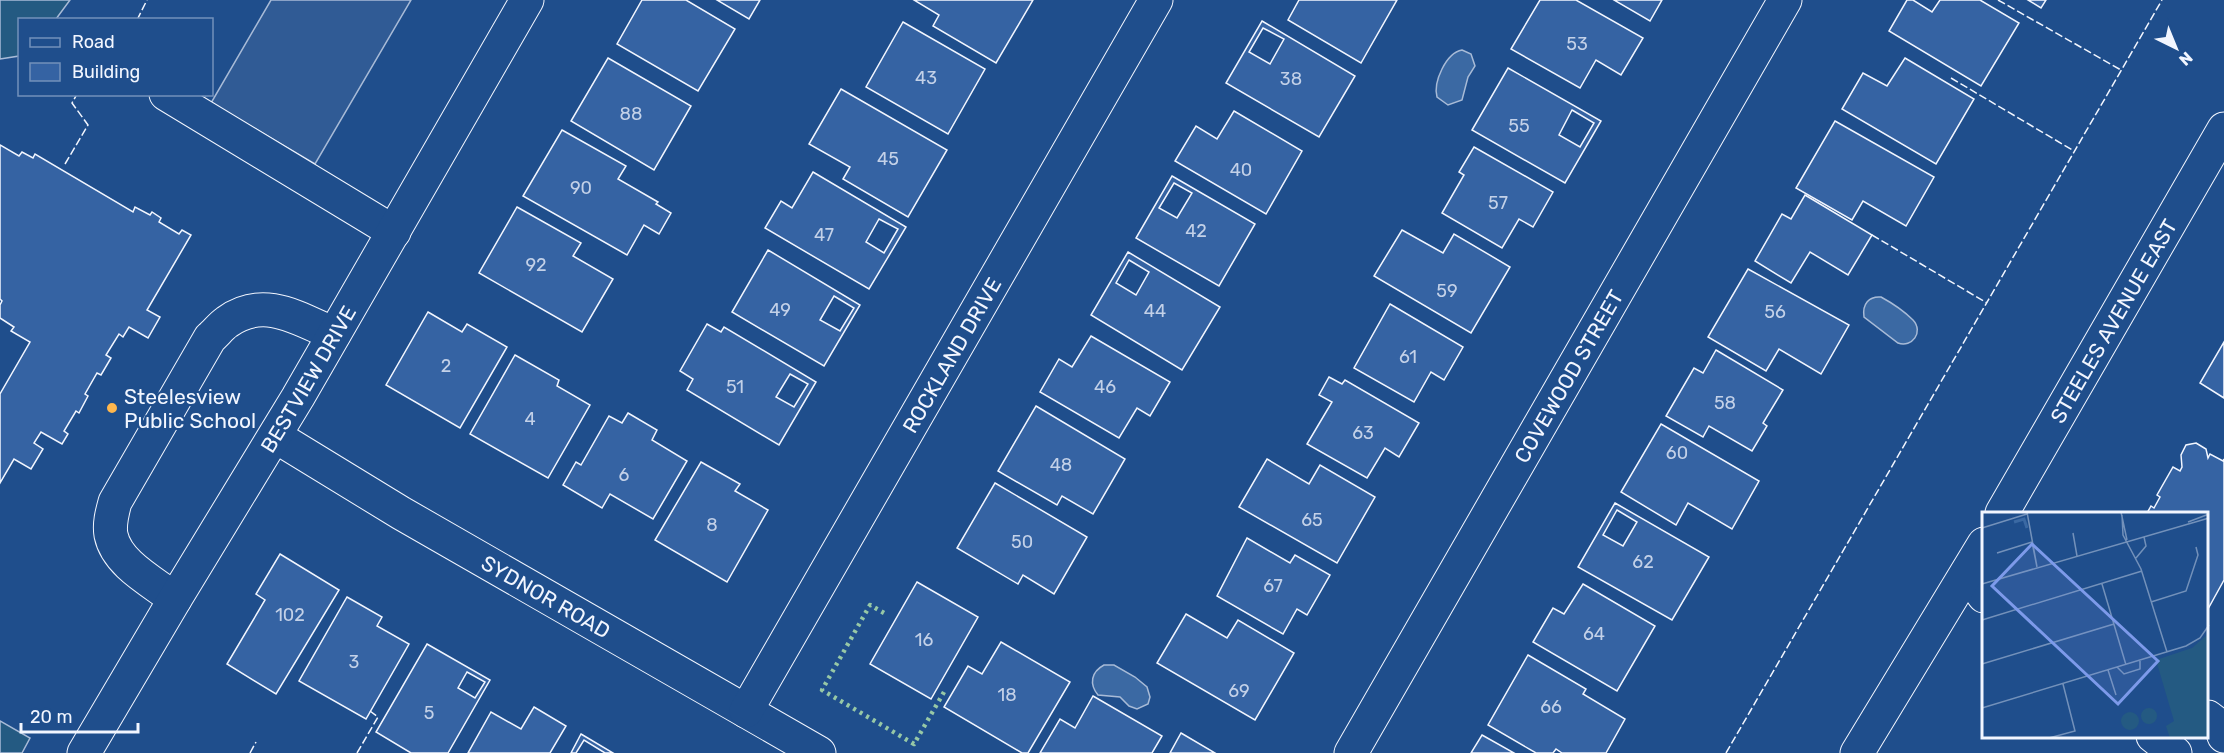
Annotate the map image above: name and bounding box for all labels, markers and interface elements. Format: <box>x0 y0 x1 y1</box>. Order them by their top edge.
legend <box>18 18 213 96</box>
north arrow <box>2146 18 2206 78</box>
text: Road <box>72 31 115 53</box>
house number: 53 <box>1566 33 1588 55</box>
text: N <box>2175 48 2197 69</box>
text: Building <box>72 61 140 83</box>
house number: 43 <box>915 67 937 89</box>
house number: 38 <box>1280 68 1302 90</box>
house number: 88 <box>620 103 642 125</box>
house number: 55 <box>1508 115 1530 137</box>
house number: 45 <box>877 148 899 170</box>
house number: 40 <box>1230 159 1252 181</box>
house number: 90 <box>570 177 592 199</box>
house number: 57 <box>1488 192 1508 214</box>
street label: STEELES AVENUE EAST <box>2044 214 2182 427</box>
house number: 42 <box>1185 220 1207 242</box>
house number: 47 <box>814 224 834 246</box>
house number: 92 <box>525 254 547 276</box>
street label: ROCKLAND DRIVE <box>897 273 1006 437</box>
house number: 59 <box>1436 280 1458 302</box>
street label: COVEWOOD STREET <box>1509 285 1628 467</box>
house number: 49 <box>769 299 791 321</box>
house number: 44 <box>1144 300 1166 322</box>
street label: BESTVIEW DRIVE <box>255 301 361 457</box>
house number: 56 <box>1764 301 1786 323</box>
house number: 61 <box>1399 346 1417 368</box>
house number: 2 <box>441 355 451 377</box>
house number: 51 <box>726 376 744 398</box>
house number: 46 <box>1094 376 1116 398</box>
place label: Steelesview Public School <box>124 384 256 433</box>
house number: 58 <box>1714 392 1736 414</box>
marker: Steelesview Public School <box>105 401 119 415</box>
house number: 4 <box>524 408 536 430</box>
house number: 63 <box>1352 422 1374 444</box>
house number: 60 <box>1666 442 1688 464</box>
house number: 48 <box>1050 454 1072 476</box>
house number: 6 <box>619 464 630 486</box>
house number: 65 <box>1301 509 1323 531</box>
inset map <box>1982 512 2209 738</box>
house number: 8 <box>706 514 718 536</box>
house number: 50 <box>1011 531 1033 553</box>
street label: SYDNOR ROAD <box>477 549 615 643</box>
house number: 62 <box>1632 551 1654 573</box>
house number: 67 <box>1263 575 1283 597</box>
house number: 102 <box>275 604 305 626</box>
house number: 64 <box>1583 623 1605 645</box>
house number: 16 <box>915 629 933 651</box>
house number: 3 <box>349 651 359 673</box>
house number: 69 <box>1228 680 1250 702</box>
house number: 18 <box>997 684 1017 706</box>
scale bar <box>21 696 138 734</box>
house number: 66 <box>1540 696 1562 718</box>
house number: 5 <box>424 702 434 724</box>
text: 20 m <box>30 706 72 728</box>

